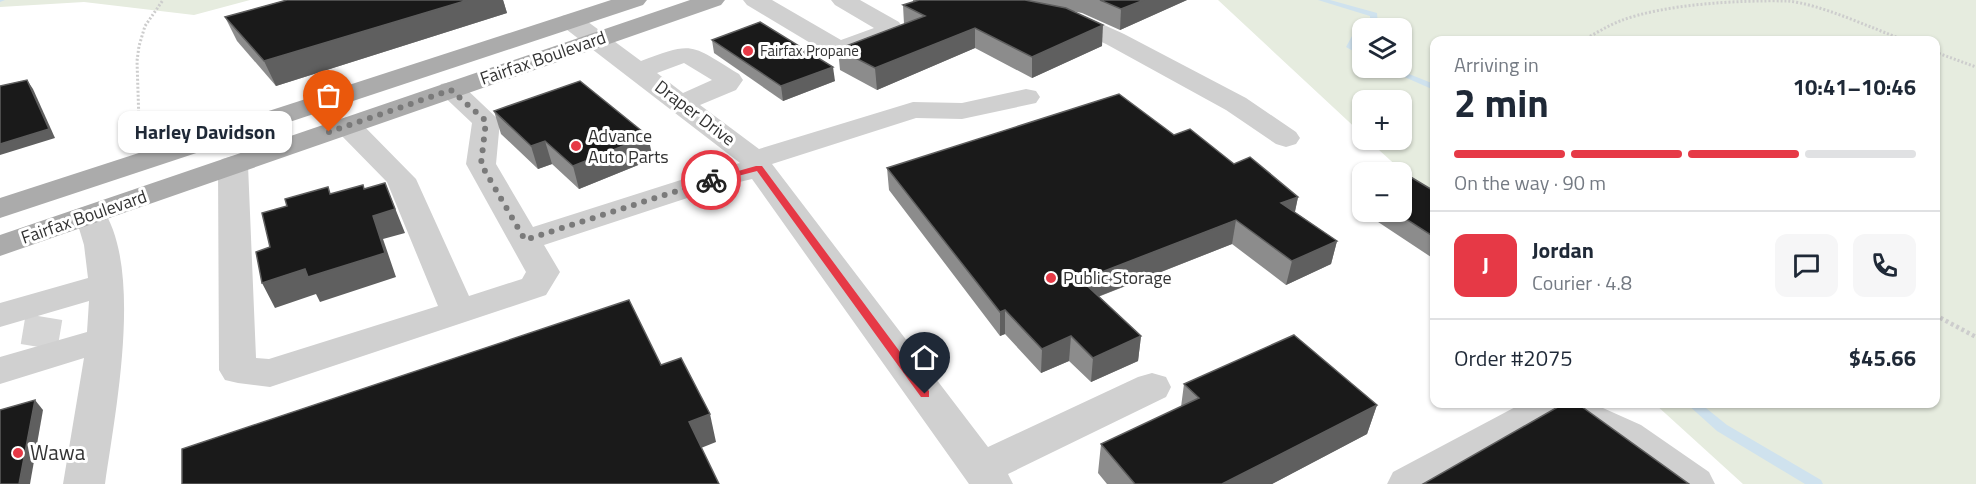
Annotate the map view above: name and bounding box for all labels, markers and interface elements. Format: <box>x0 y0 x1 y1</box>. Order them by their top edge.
map controls <box>1352 18 1412 222</box>
button: layers <box>1352 18 1412 78</box>
street label: Fairfax Boulevard <box>476 23 609 92</box>
place label: Fairfax Propane <box>760 39 859 62</box>
marker: Fairfax Propane <box>741 44 755 58</box>
text: Arriving in <box>1454 49 1539 80</box>
pin <box>303 70 354 132</box>
text: 10:41–10:46 <box>1793 70 1916 104</box>
street label: Draper Drive <box>649 73 741 152</box>
text: 2 min <box>1454 73 1549 132</box>
icon: bag <box>312 79 345 112</box>
button: + <box>1352 90 1412 150</box>
callout: Harley Davidson <box>119 111 293 153</box>
text: Harley Davidson <box>134 116 276 147</box>
place label: Advance Auto Parts <box>588 122 669 170</box>
marker: Advance Auto Parts <box>569 139 583 153</box>
courier <box>681 150 741 210</box>
button: − <box>1352 162 1412 222</box>
icon: bike <box>695 164 728 197</box>
text: On the way · 90 m <box>1454 167 1606 198</box>
street label: Fairfax Boulevard <box>17 182 150 251</box>
text: Jordan <box>1532 233 1594 267</box>
button: chat <box>1775 234 1838 297</box>
button: phone <box>1853 234 1916 297</box>
text: J <box>1482 248 1489 282</box>
place label: Public Storage <box>1063 264 1172 291</box>
text: Courier · 4.8 <box>1532 267 1632 298</box>
marker: Public Storage <box>1044 271 1058 285</box>
pin <box>899 332 950 394</box>
icon: home <box>908 341 941 374</box>
text: Order #2075 <box>1454 341 1573 375</box>
text: $45.66 <box>1849 341 1916 375</box>
place label: Wawa <box>30 436 86 468</box>
marker: Wawa <box>11 446 25 460</box>

